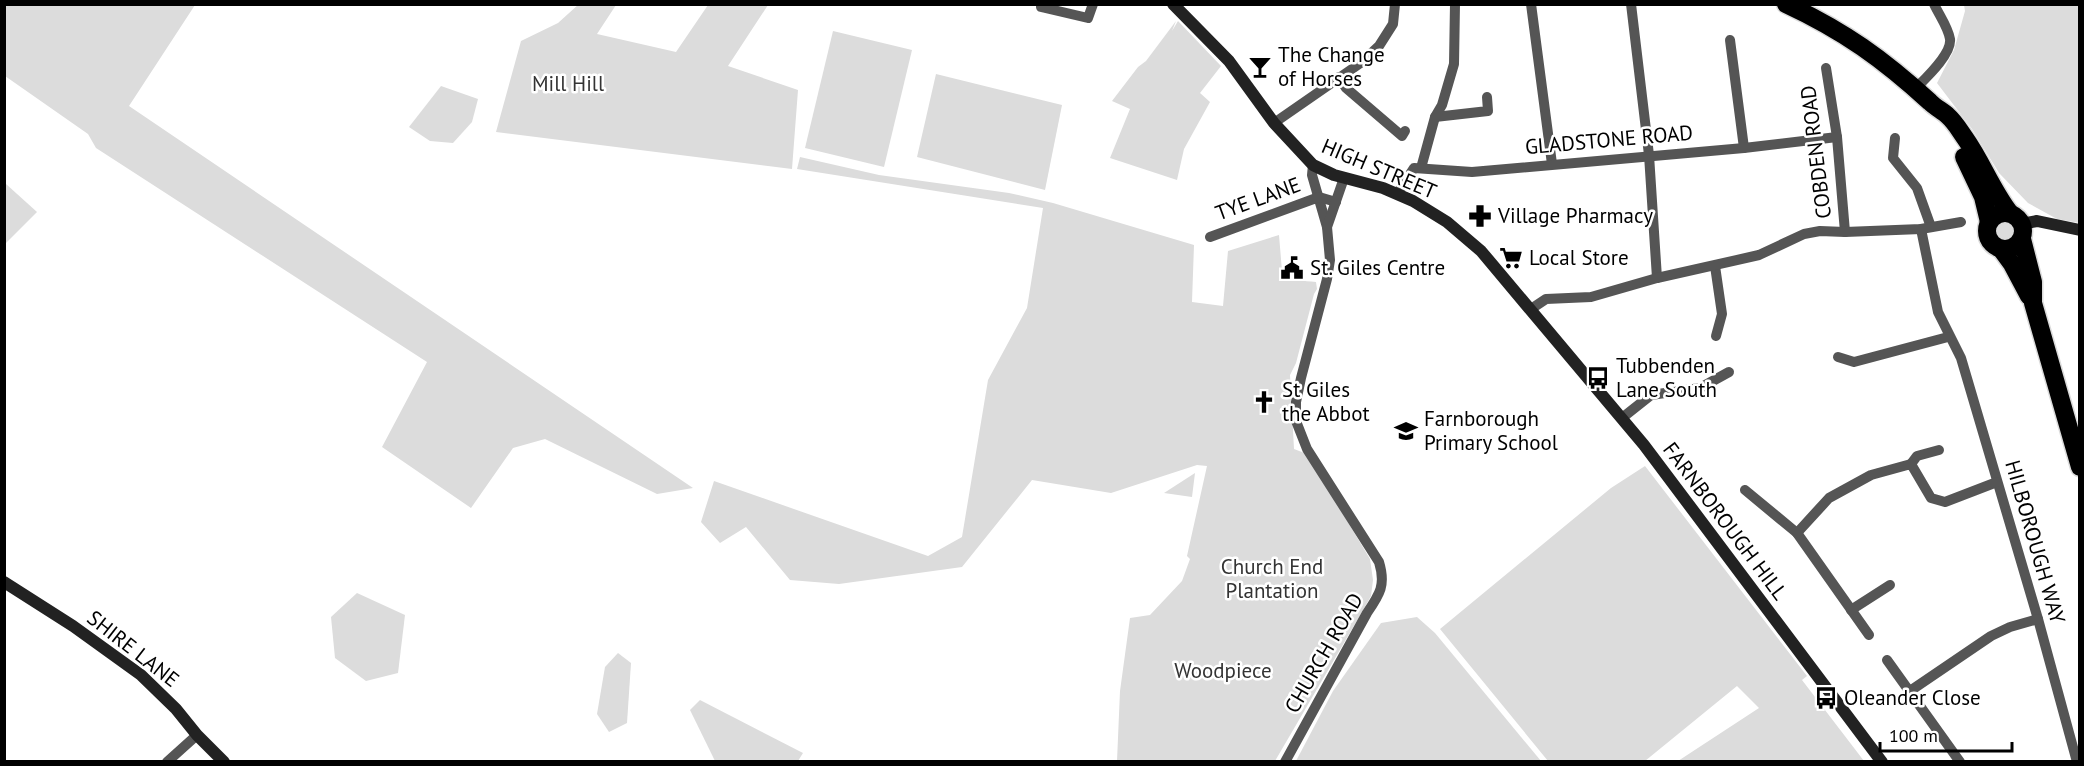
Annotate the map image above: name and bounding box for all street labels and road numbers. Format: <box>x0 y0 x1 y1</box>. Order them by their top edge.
street label: COBDEN ROAD <box>1794 84 1837 220</box>
street label: GLADSTONE ROAD <box>1524 119 1694 160</box>
street label: HIGH STREET <box>1318 132 1441 205</box>
street label: TYE LANE <box>1212 171 1304 226</box>
street label: FARNBOROUGH HILL <box>1657 436 1794 605</box>
street label: HILBOROUGH WAY <box>1999 457 2072 627</box>
street label: CHURCH ROAD <box>1278 588 1369 718</box>
street label: SHIRE LANE <box>82 604 185 693</box>

